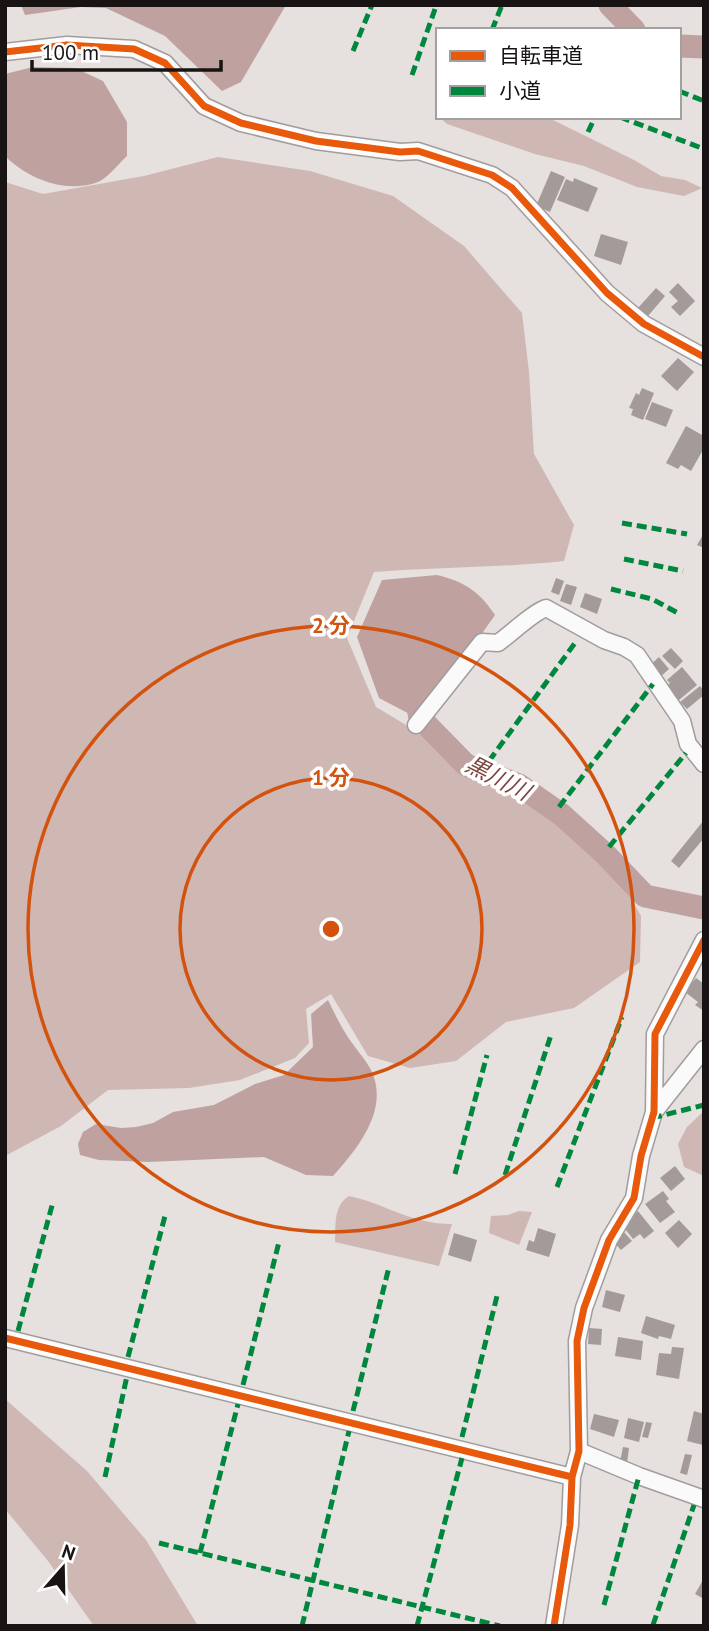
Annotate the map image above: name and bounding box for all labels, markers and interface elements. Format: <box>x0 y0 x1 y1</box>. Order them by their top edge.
scale bar <box>32 28 220 72</box>
legend <box>436 28 681 119</box>
text: 100 m <box>42 39 99 66</box>
text: 自転車道 <box>499 42 583 69</box>
text: 小道 <box>499 77 541 104</box>
text: 2 分 <box>312 612 350 639</box>
water label: 黒川川 <box>461 749 538 807</box>
text: 1 分 <box>312 764 350 791</box>
centre of rings <box>319 917 343 941</box>
north arrow <box>28 1533 98 1603</box>
text: N <box>59 1539 79 1565</box>

